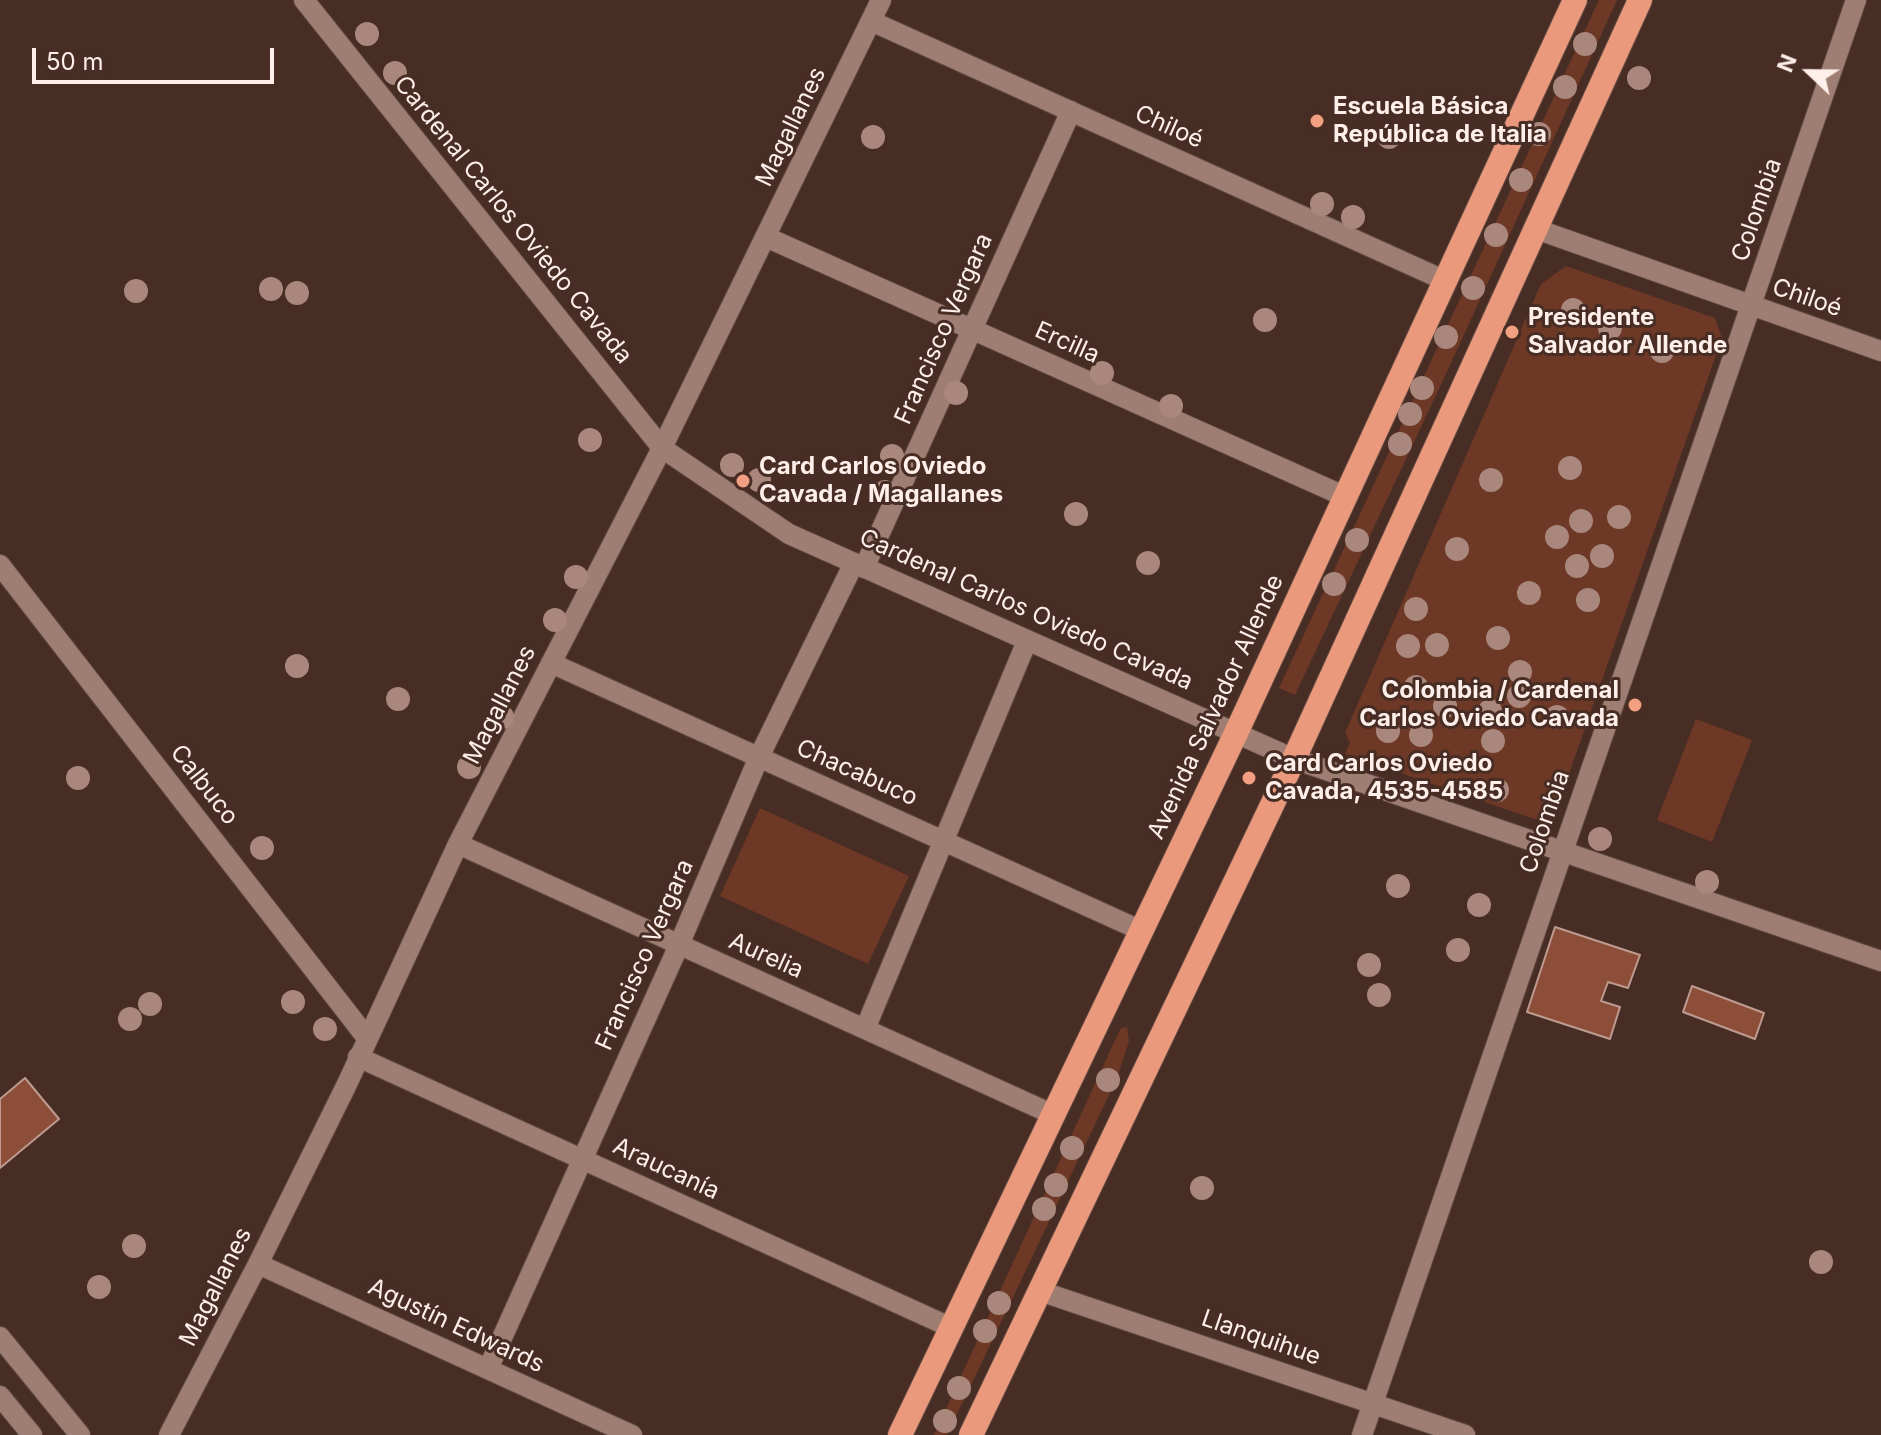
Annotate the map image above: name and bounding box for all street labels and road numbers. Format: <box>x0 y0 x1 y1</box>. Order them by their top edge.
street label: Magallanes <box>750 63 832 191</box>
street label: Cardenal Carlos Oviedo Cavada <box>388 70 638 370</box>
street label: Chiloé <box>1130 99 1208 155</box>
street label: Colombia <box>1726 155 1788 265</box>
street label: Francisco Vergara <box>889 229 999 429</box>
street label: Chiloé <box>1768 273 1846 323</box>
street label: Ercilla <box>1030 316 1104 370</box>
street label: Cardenal Carlos Oviedo Cavada <box>855 523 1197 697</box>
street label: Avenida Salvador Allende <box>1142 570 1290 844</box>
street label: Magallanes <box>458 641 542 769</box>
street label: Chacabuco <box>792 733 922 813</box>
street label: Calbuco <box>164 739 244 831</box>
street label: Colombia <box>1514 767 1576 877</box>
street label: Francisco Vergara <box>590 855 700 1055</box>
street label: Aurelia <box>724 927 808 985</box>
street label: Araucanía <box>608 1132 724 1206</box>
street label: Magallanes <box>174 1223 258 1351</box>
street label: Agustín Edwards <box>363 1273 549 1379</box>
street label: Llanquihue <box>1198 1304 1324 1372</box>

